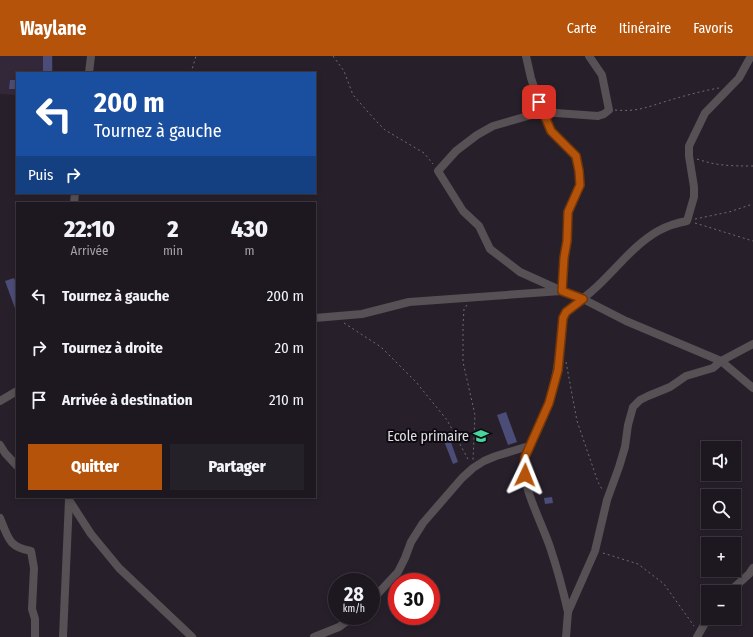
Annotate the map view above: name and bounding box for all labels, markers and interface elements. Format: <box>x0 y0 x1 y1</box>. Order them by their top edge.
text: Waylane <box>20 17 86 40</box>
text: Carte <box>567 20 597 37</box>
text: Itinéraire <box>619 20 671 37</box>
text: Favoris <box>693 20 733 37</box>
pin <box>522 85 556 119</box>
text: 200 m <box>94 86 165 119</box>
icon: left <box>28 88 80 140</box>
icon: arrive <box>528 91 550 113</box>
text: Tournez à gauche <box>94 120 222 142</box>
icon: right <box>62 164 84 186</box>
text: Puis <box>28 166 54 184</box>
text: 22:10 <box>64 215 115 243</box>
text: 2 <box>167 215 179 243</box>
text: 430 <box>231 215 268 243</box>
text: Arrivée <box>71 243 108 258</box>
text: min <box>163 243 183 258</box>
text: m <box>245 243 255 258</box>
icon: left <box>28 285 50 307</box>
text: Tournez à gauche <box>62 287 169 305</box>
text: 200 m <box>267 287 304 305</box>
icon: right <box>28 337 50 359</box>
text: Tournez à droite <box>62 339 163 357</box>
text: 20 m <box>275 339 304 357</box>
icon: arrive <box>28 389 50 411</box>
text: Arrivée à destination <box>62 391 193 409</box>
text: 210 m <box>269 391 304 409</box>
school or university icon: Ecole primaire <box>472 427 490 445</box>
place label: Ecole primaire <box>387 428 469 445</box>
map controls <box>701 441 741 625</box>
button: sound <box>701 441 741 481</box>
button: Quitter <box>28 444 162 490</box>
button: Partager <box>170 444 304 490</box>
position arrow <box>504 454 546 496</box>
button: search <box>701 489 741 529</box>
button: + <box>701 537 741 577</box>
speed limit sign: 30 <box>388 573 440 625</box>
text: 28 <box>344 582 364 606</box>
button: − <box>701 585 741 625</box>
text: km/h <box>343 603 365 615</box>

